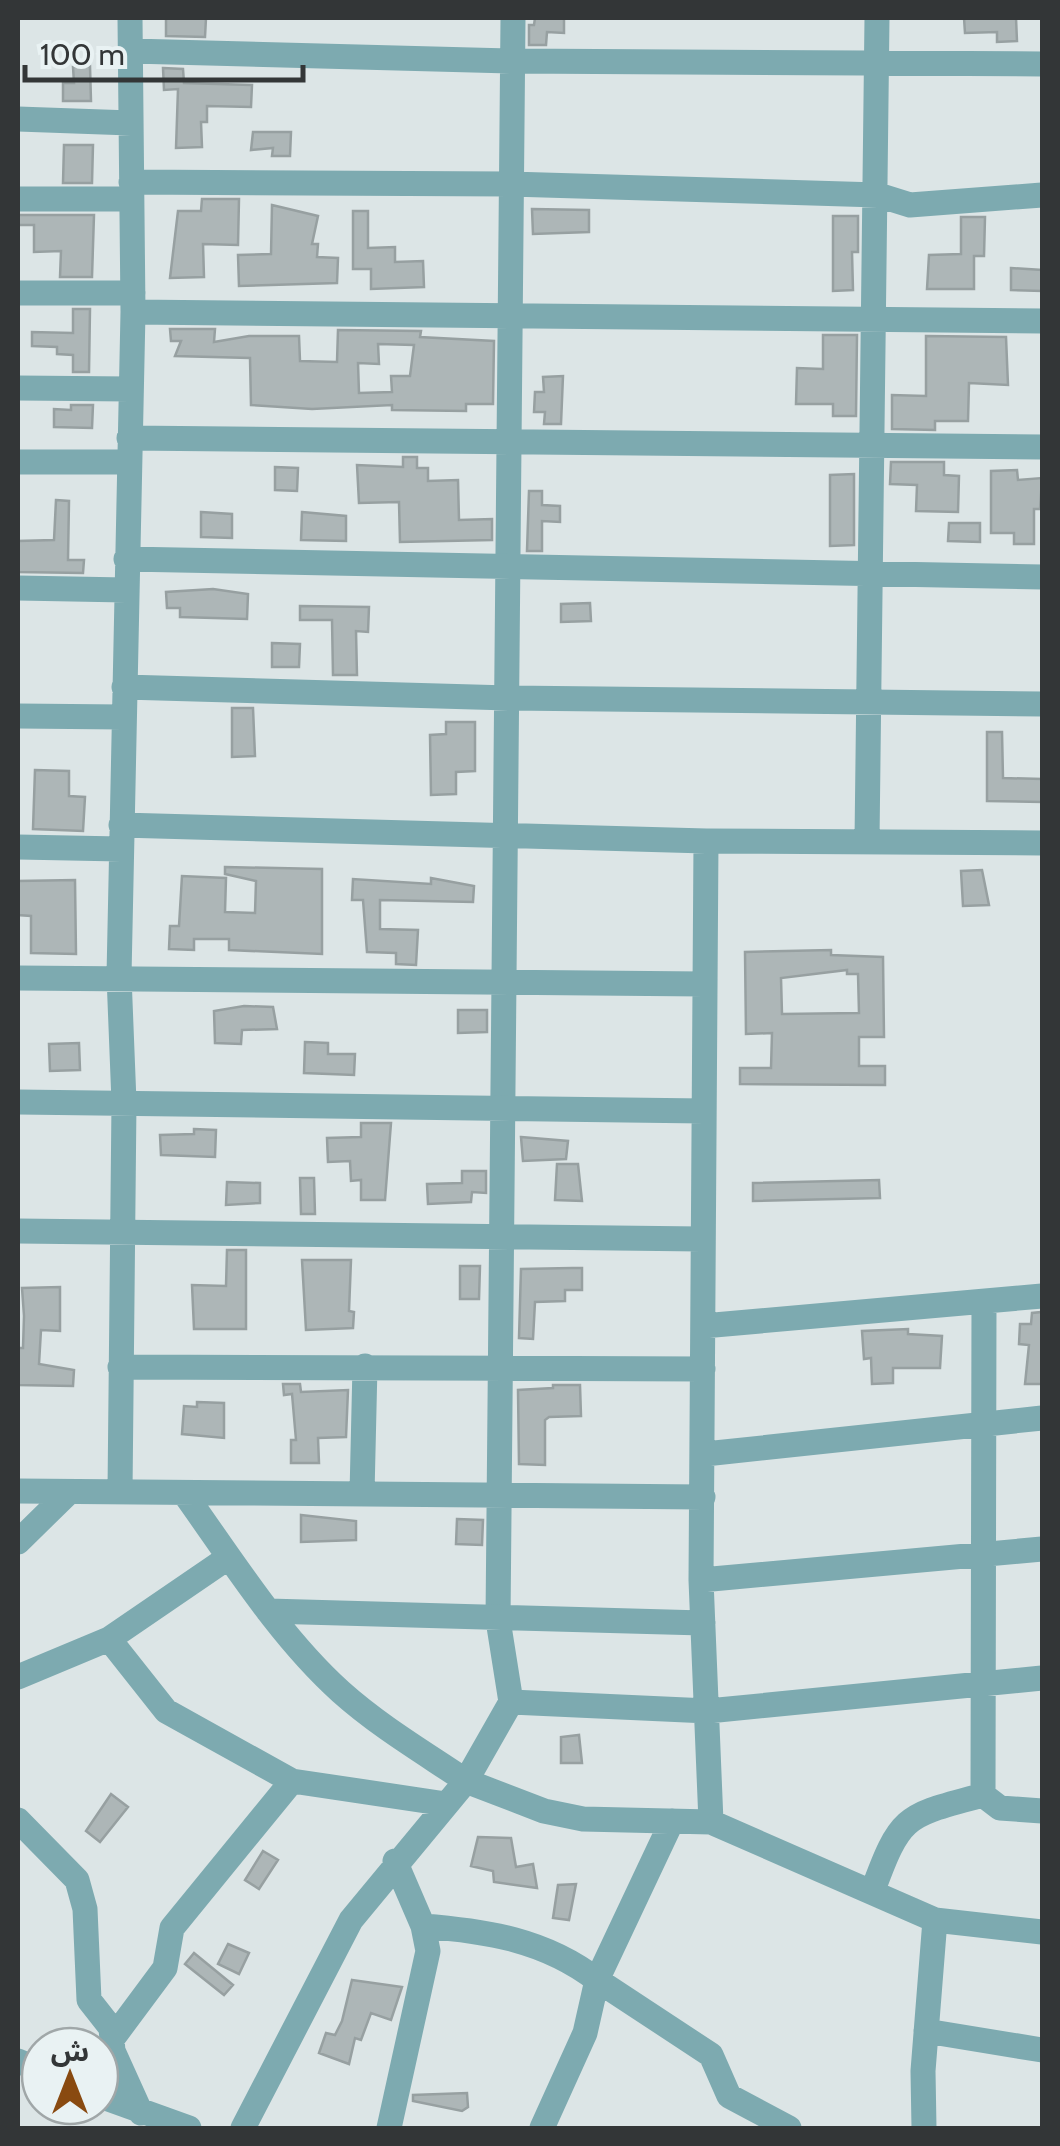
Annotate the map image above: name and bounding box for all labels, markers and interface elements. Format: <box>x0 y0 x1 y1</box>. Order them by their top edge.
scale bar <box>25 20 302 82</box>
text: 100 m <box>40 36 125 73</box>
north arrow <box>20 2026 120 2126</box>
text: ش <box>51 2034 89 2068</box>

